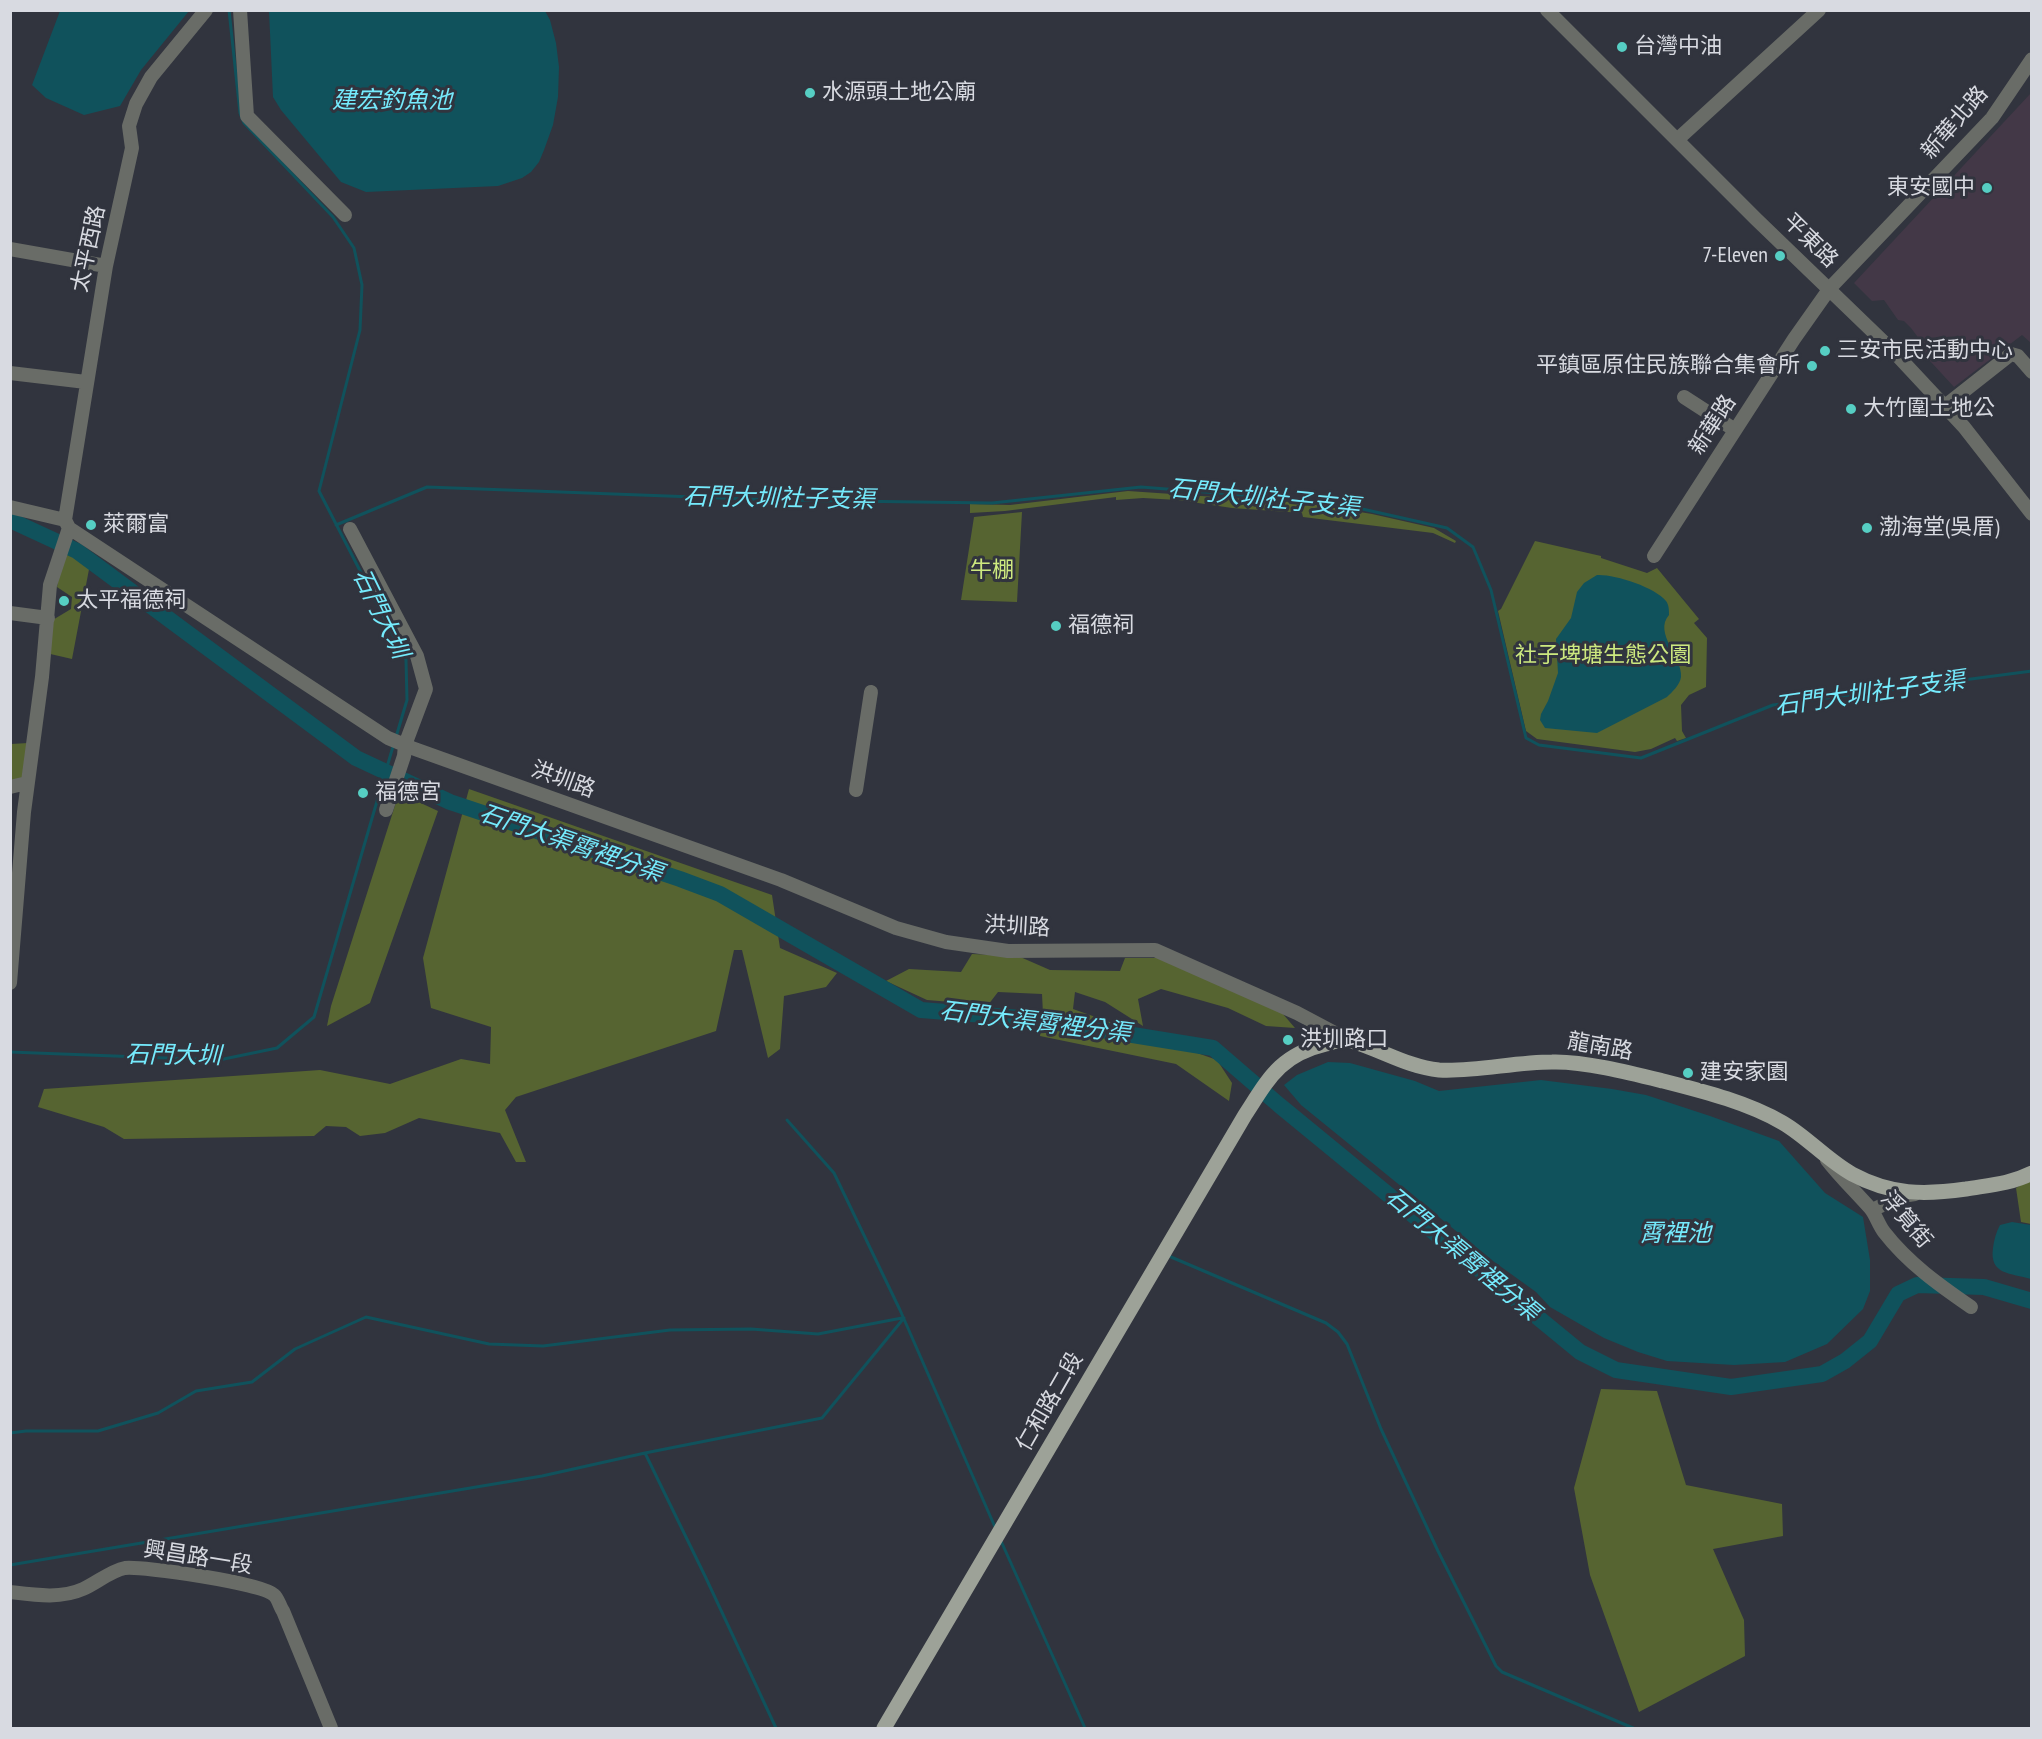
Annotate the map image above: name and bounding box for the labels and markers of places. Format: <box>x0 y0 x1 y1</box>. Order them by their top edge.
place label: 台灣中油 <box>1634 34 1722 60</box>
marker: 台灣中油 <box>1615 40 1629 54</box>
place label: 水源頭土地公廟 <box>822 80 976 106</box>
marker: 水源頭土地公廟 <box>803 86 817 100</box>
place label: 東安國中 <box>1887 175 1975 201</box>
marker: 東安國中 <box>1980 181 1994 195</box>
place label: 7-Eleven <box>1702 243 1768 269</box>
marker: 7-Eleven <box>1773 249 1787 263</box>
place label: 三安市民活動中心 <box>1837 338 2013 364</box>
marker: 三安市民活動中心 <box>1818 344 1832 358</box>
place label: 平鎮區原住民族聯合集會所 <box>1536 353 1800 379</box>
marker: 平鎮區原住民族聯合集會所 <box>1805 359 1819 373</box>
place label: 大竹圍土地公 <box>1863 396 1995 422</box>
marker: 大竹圍土地公 <box>1844 402 1858 416</box>
place label: 萊爾富 <box>103 512 169 538</box>
place label: 渤海堂(吳厝) <box>1879 515 1999 541</box>
marker: 萊爾富 <box>84 518 98 532</box>
marker: 渤海堂(吳厝) <box>1860 521 1874 535</box>
place label: 太平福德祠 <box>76 588 186 614</box>
marker: 太平福德祠 <box>57 594 71 608</box>
place label: 福德祠 <box>1068 613 1134 639</box>
marker: 福德祠 <box>1049 619 1063 633</box>
place label: 福德宮 <box>375 780 441 806</box>
marker: 福德宮 <box>356 786 370 800</box>
place label: 洪圳路口 <box>1300 1027 1388 1053</box>
marker: 洪圳路口 <box>1281 1033 1295 1047</box>
place label: 建安家園 <box>1700 1060 1788 1086</box>
marker: 建安家園 <box>1681 1066 1695 1080</box>

